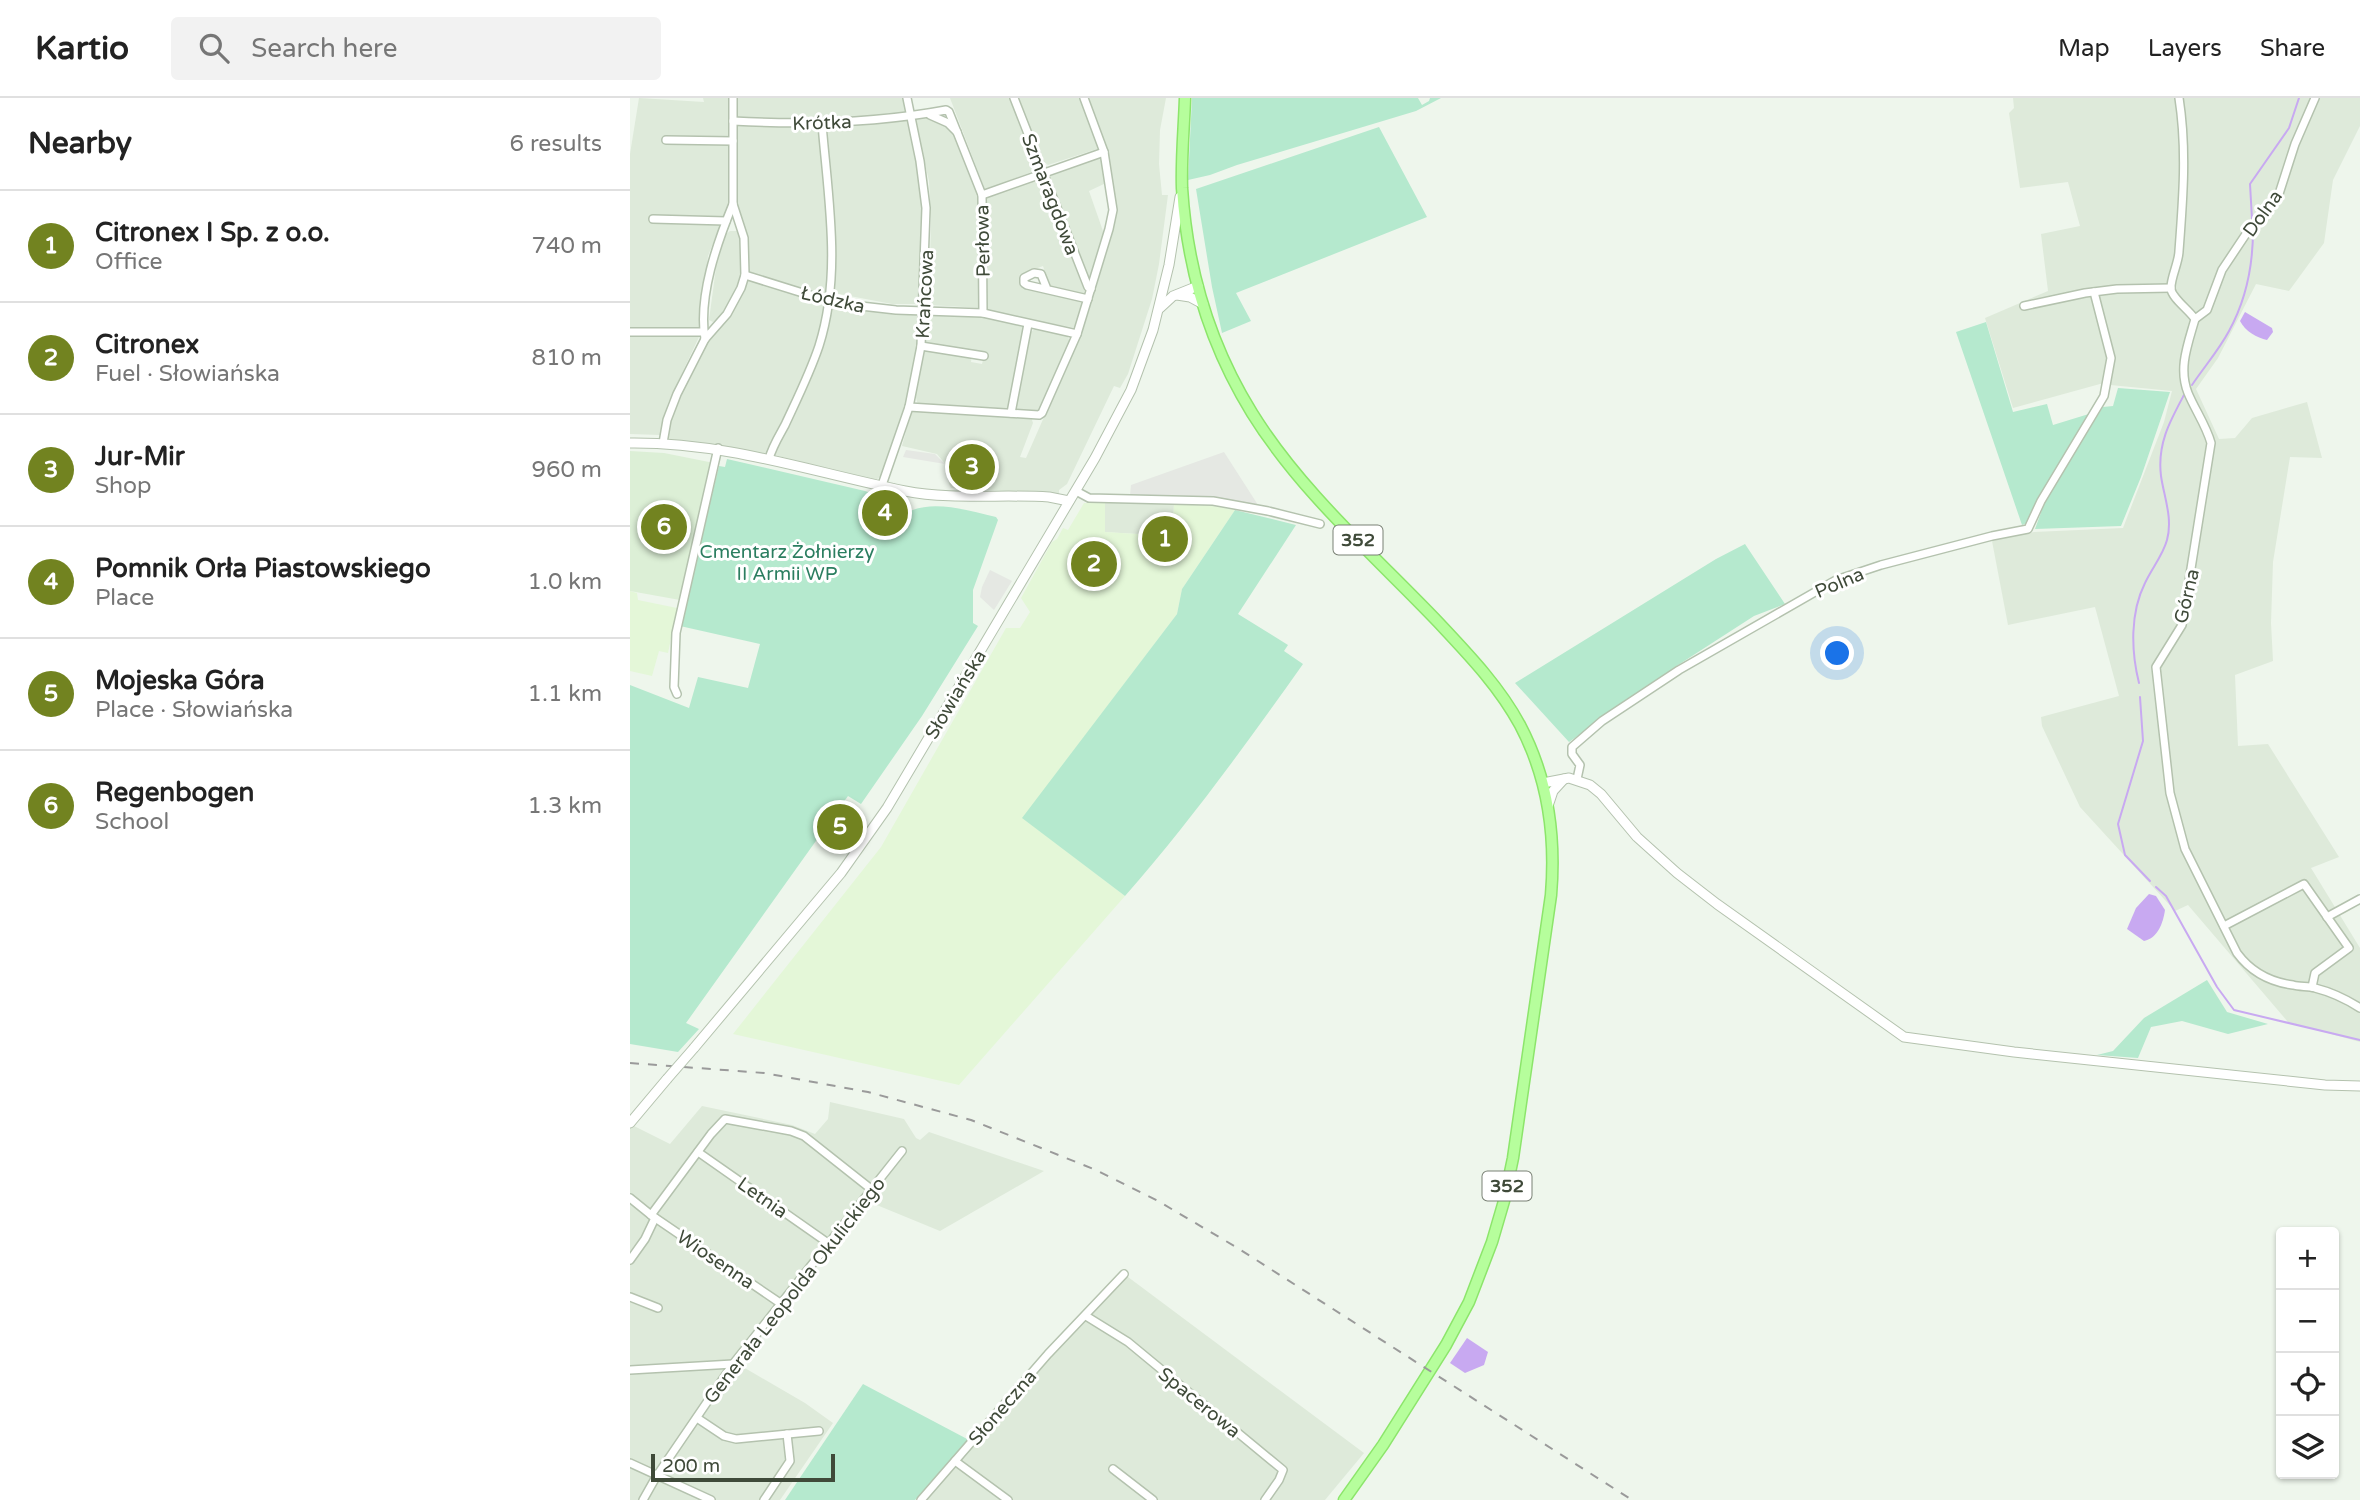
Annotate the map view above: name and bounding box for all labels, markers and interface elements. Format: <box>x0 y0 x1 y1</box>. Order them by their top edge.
search box <box>171 17 661 80</box>
text: Kartio <box>35 29 129 68</box>
icon: search <box>195 29 233 67</box>
text: Search here <box>251 33 397 64</box>
text: Map <box>2058 34 2110 63</box>
text: Layers <box>2148 34 2222 63</box>
text: Share <box>2260 34 2325 63</box>
street label: Krótka <box>792 111 852 135</box>
text: Nearby <box>28 125 132 162</box>
text: 6 results <box>509 130 602 158</box>
street label: Szmaragdowa <box>1017 131 1083 258</box>
street label: Dolna <box>2238 186 2287 241</box>
street label: Perłowa <box>971 205 995 277</box>
text: Citronex I Sp. z o.o. <box>95 217 330 248</box>
text: 1 <box>44 232 58 260</box>
text: 740 m <box>532 232 602 260</box>
text: Office <box>95 248 163 276</box>
street label: Krańcowa <box>912 249 938 339</box>
street label: Łódzka <box>799 282 867 318</box>
text: Citronex <box>95 329 199 360</box>
text: 2 <box>44 344 58 372</box>
text: 810 m <box>532 344 602 372</box>
text: Fuel · Słowiańska <box>95 360 280 388</box>
text: Jur-Mir <box>95 441 185 472</box>
pin: 3 <box>949 441 995 493</box>
text: 3 <box>44 456 58 484</box>
text: 960 m <box>532 456 602 484</box>
text: Shop <box>95 472 152 500</box>
pin: 4 <box>862 487 908 539</box>
pin: 6 <box>641 501 687 553</box>
pin: 1 <box>1142 513 1188 565</box>
road number: 352 <box>1334 526 1382 555</box>
pin: 2 <box>1071 538 1117 590</box>
park label: Cmentarz Żołnierzy II Armii WP <box>700 541 874 585</box>
text: Pomnik Orła Piastowskiego <box>95 553 431 584</box>
street label: Polna <box>1812 563 1867 603</box>
street label: Górna <box>2170 567 2204 626</box>
text: 4 <box>44 568 58 596</box>
text: 1.0 km <box>528 568 602 596</box>
text: Place <box>95 584 154 612</box>
your location <box>1820 636 1854 670</box>
street label: Słowiańska <box>921 646 991 743</box>
text: Mojeska Góra <box>95 665 265 696</box>
text: 5 <box>44 680 58 708</box>
text: 1.1 km <box>528 680 602 708</box>
text: Place · Słowiańska <box>95 696 293 724</box>
text: Regenbogen <box>95 777 254 808</box>
text: 6 <box>44 792 58 820</box>
text: 1.3 km <box>528 792 602 820</box>
pin: 5 <box>817 801 863 853</box>
text: School <box>95 808 169 836</box>
road number: 352 <box>1482 1171 1532 1200</box>
street label: Generała Leopolda Okulickiego <box>700 1173 890 1408</box>
street label: Letnia <box>733 1173 792 1223</box>
street label: Wiosenna <box>672 1226 758 1294</box>
map controls <box>2276 1227 2339 1479</box>
button: + <box>2276 1227 2339 1290</box>
button: − <box>2276 1290 2339 1353</box>
button: locate <box>2276 1353 2339 1416</box>
street label: Spacerowa <box>1154 1363 1245 1442</box>
street label: Słoneczna <box>964 1366 1041 1450</box>
button: layers <box>2276 1416 2339 1479</box>
scale bar <box>651 1451 835 1483</box>
text: 200 m <box>662 1455 720 1477</box>

